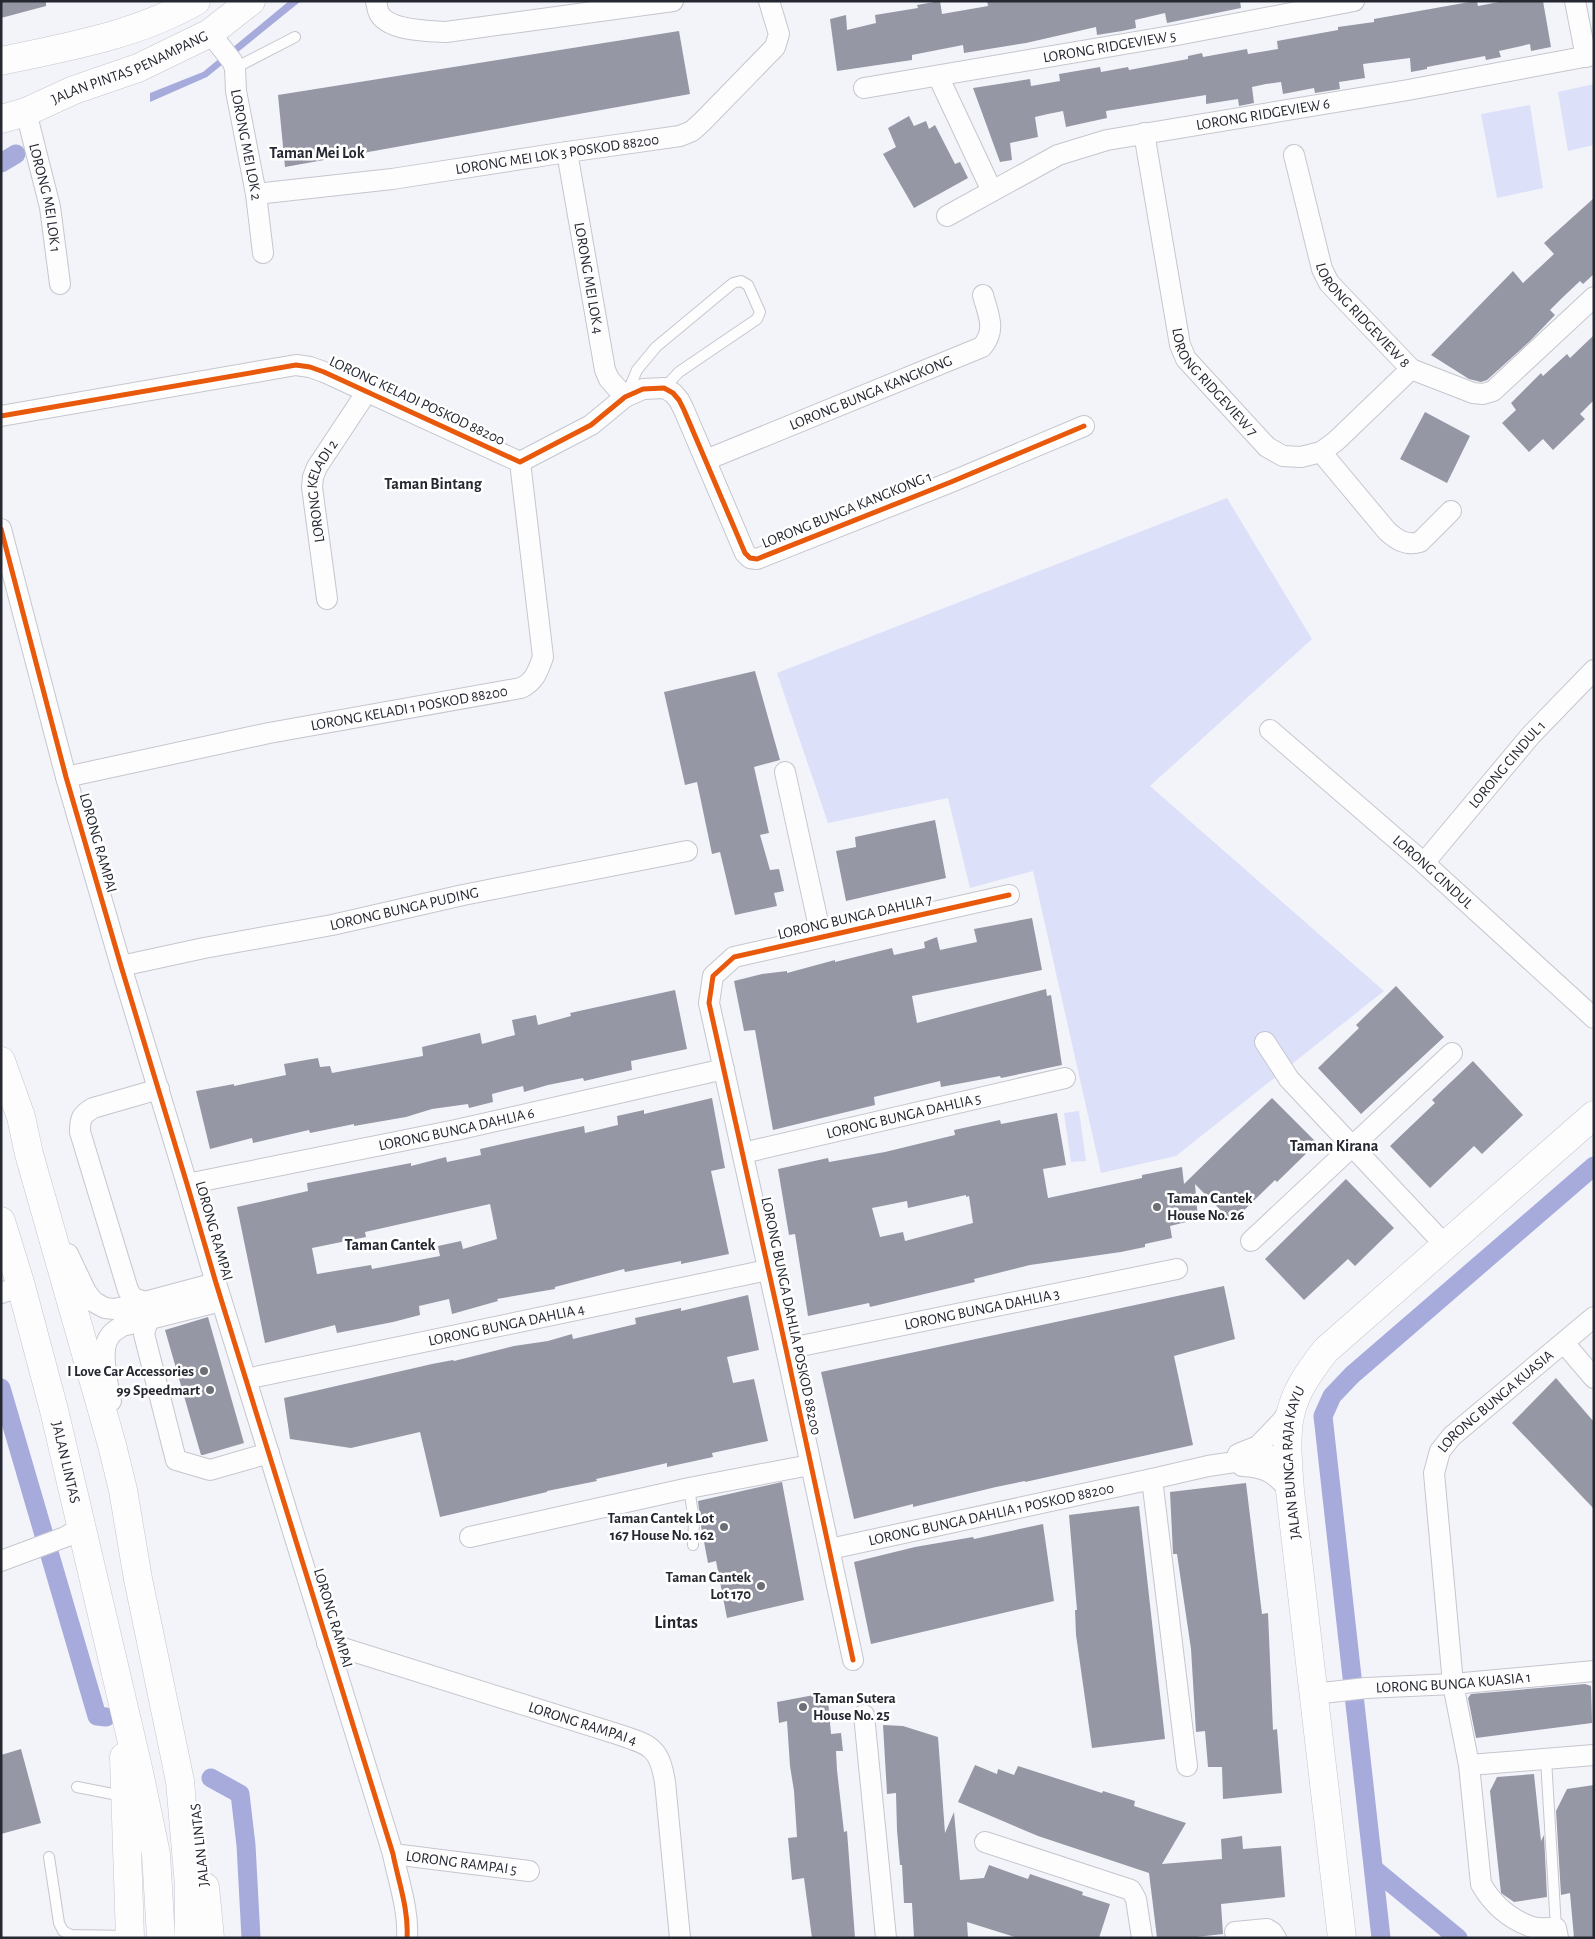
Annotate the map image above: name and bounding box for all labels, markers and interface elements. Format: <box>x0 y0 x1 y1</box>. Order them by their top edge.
street label: JALAN PINTAS PENAMPANG <box>49 28 210 107</box>
street label: LORONG RIDGEVIEW 5 <box>1042 28 1177 65</box>
street label: LORONG MEI LOK 2 <box>228 88 264 201</box>
street label: LORONG RIDGEVIEW 6 <box>1195 96 1331 133</box>
street label: LORONG MEI LOK 3 POSKOD 88200 <box>454 132 660 177</box>
street label: LORONG MEI LOK 1 <box>27 142 63 253</box>
district label: Taman Mei Lok <box>269 145 365 161</box>
street label: LORONG MEI LOK 4 <box>572 221 606 335</box>
street label: LORONG RIDGEVIEW 8 <box>1313 261 1413 370</box>
street label: LORONG RIDGEVIEW 7 <box>1170 327 1261 439</box>
street label: LORONG BUNGA KANGKONG <box>787 353 954 433</box>
street label: LORONG KELADI POSKOD 88200 <box>327 354 507 448</box>
street label: LORONG KELADI 2 <box>304 437 341 543</box>
street label: LORONG BUNGA KANGKONG 1 <box>760 469 934 551</box>
district label: Taman Bintang <box>384 476 483 492</box>
street label: LORONG KELADI 1 POSKOD 88200 <box>309 683 509 733</box>
street label: LORONG CINDUL 1 <box>1466 718 1548 811</box>
street label: LORONG RAMPAI <box>77 791 119 895</box>
street label: LORONG CINDUL <box>1390 832 1477 912</box>
street label: LORONG BUNGA PUDING <box>328 885 480 933</box>
street label: LORONG BUNGA DAHLIA 7 <box>776 892 934 942</box>
street label: LORONG BUNGA DAHLIA 5 <box>825 1090 982 1141</box>
street label: LORONG BUNGA DAHLIA 6 <box>377 1105 536 1153</box>
district label: Taman Kirana <box>1290 1138 1379 1154</box>
street label: LORONG RAMPAI <box>193 1179 235 1283</box>
place label: Taman Cantek House No. 26 <box>1167 1191 1253 1223</box>
street label: LORONG BUNGA DAHLIA POSKOD 88200 <box>758 1196 824 1436</box>
marker: Taman Cantek House No. 26 <box>1151 1201 1163 1213</box>
district label: Taman Cantek <box>344 1237 436 1253</box>
street label: LORONG BUNGA DAHLIA 3 <box>903 1286 1061 1332</box>
street label: LORONG BUNGA DAHLIA 4 <box>427 1301 586 1348</box>
street label: LORONG BUNGA KUASIA <box>1435 1347 1556 1455</box>
place label: I Love Car Accessories <box>67 1364 194 1379</box>
marker: I Love Car Accessories <box>198 1365 210 1377</box>
place label: 99 Speedmart <box>116 1383 200 1398</box>
marker: 99 Speedmart <box>204 1384 216 1396</box>
street label: JALAN BUNGA RAJA KAYU <box>1280 1384 1307 1540</box>
street label: JALAN LINTAS <box>49 1420 83 1505</box>
street label: LORONG BUNGA DAHLIA 1 POSKOD 88200 <box>867 1480 1115 1548</box>
place label: Taman Cantek Lot 167 House No. 162 <box>607 1511 714 1543</box>
marker: Taman Cantek Lot 167 House No. 162 <box>718 1521 730 1533</box>
street label: LORONG RAMPAI <box>311 1567 355 1669</box>
place label: Taman Cantek Lot 170 <box>666 1570 752 1602</box>
marker: Taman Cantek Lot 170 <box>755 1580 767 1592</box>
district label: Lintas <box>654 1614 698 1632</box>
street label: LORONG BUNGA KUASIA 1 <box>1376 1669 1532 1695</box>
place label: Taman Sutera House No. 25 <box>813 1691 896 1723</box>
street label: LORONG RAMPAI 4 <box>527 1699 639 1748</box>
marker: Taman Sutera House No. 25 <box>797 1701 809 1713</box>
street label: JALAN LINTAS <box>188 1803 212 1887</box>
street label: LORONG RAMPAI 5 <box>405 1848 518 1877</box>

